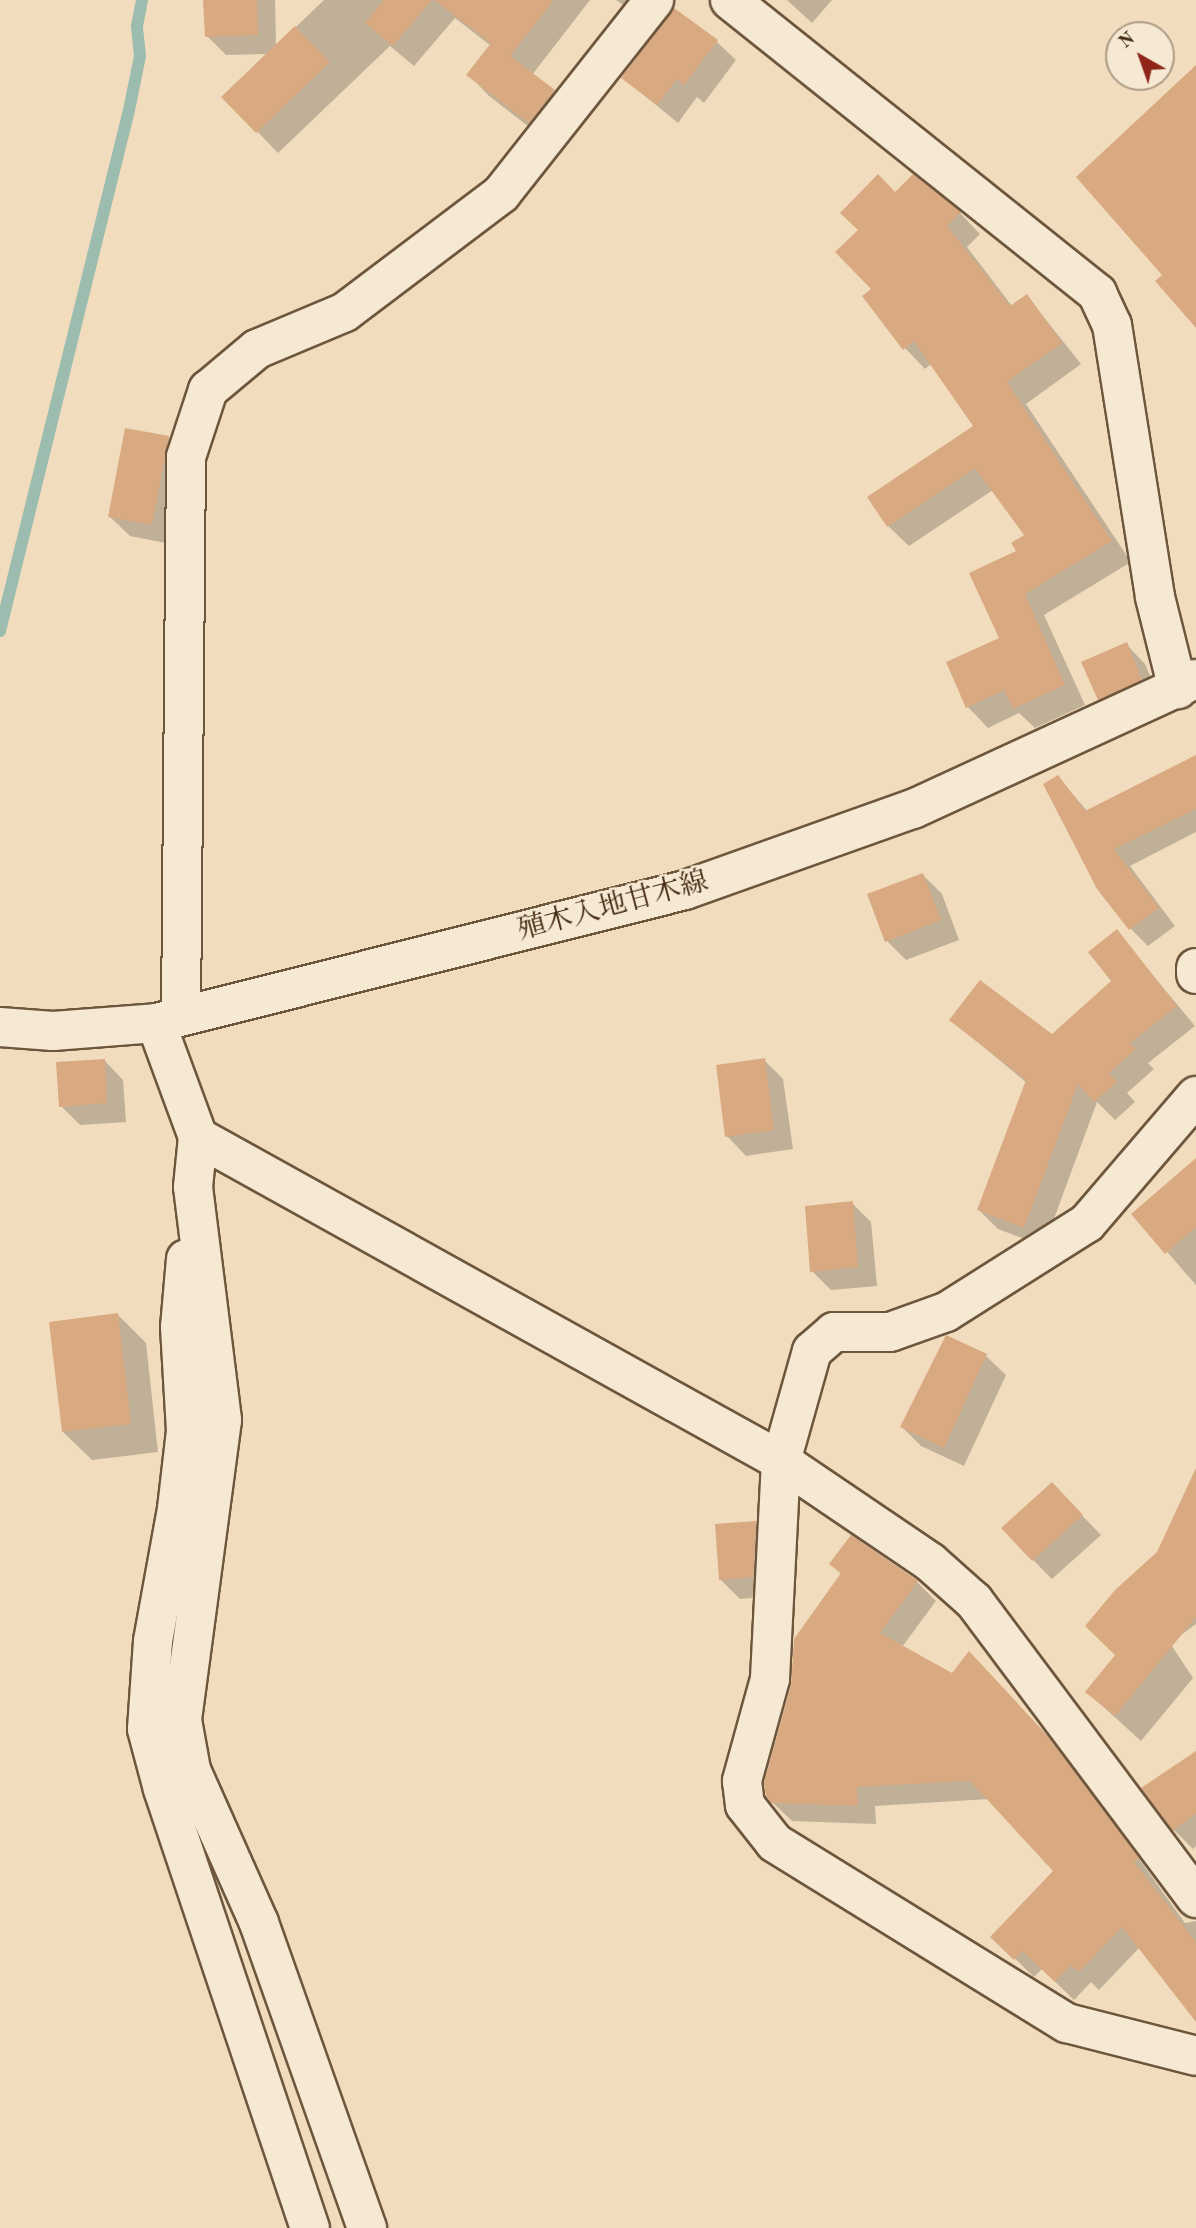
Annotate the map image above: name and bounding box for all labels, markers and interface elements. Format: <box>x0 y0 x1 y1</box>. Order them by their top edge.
north arrow <box>1105 21 1175 91</box>
text: N <box>1116 29 1139 53</box>
street label: 殖木入地甘木線 <box>514 865 712 949</box>

